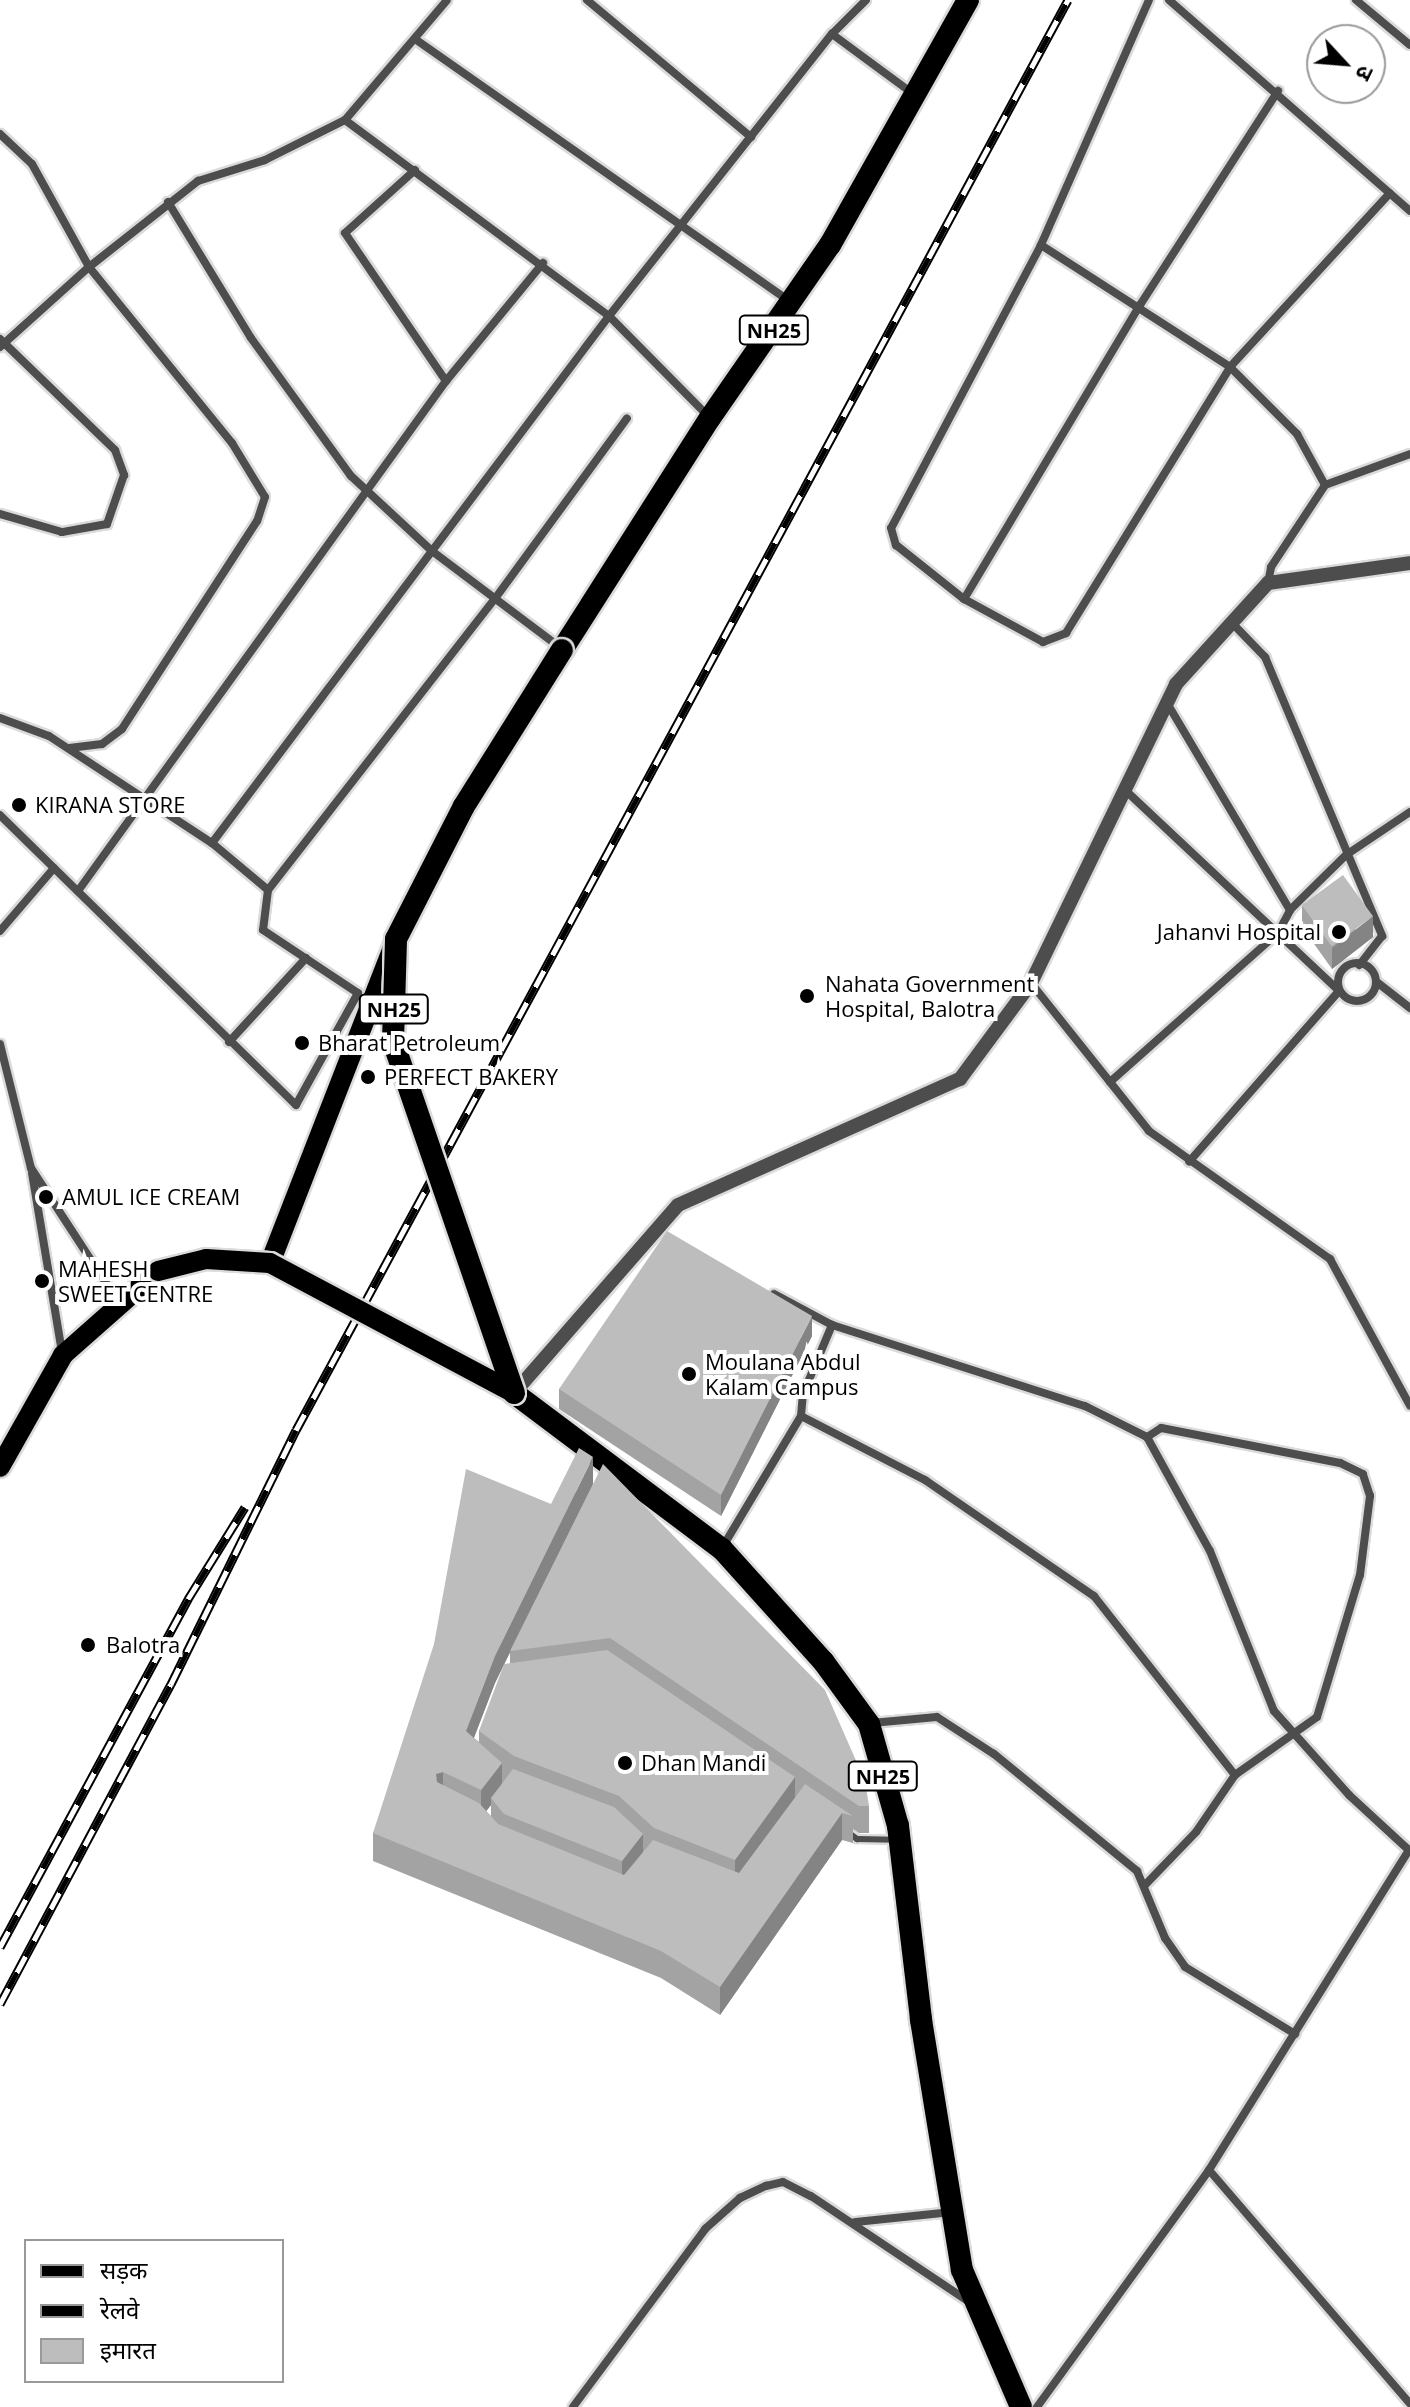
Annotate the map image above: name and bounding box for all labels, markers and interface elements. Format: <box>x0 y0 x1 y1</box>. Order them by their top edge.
north arrow <box>1306 24 1386 104</box>
text: उ <box>1349 61 1382 86</box>
road number: NH25 <box>738 314 810 346</box>
place label: KIRANA STORE <box>35 792 185 818</box>
marker: KIRANA STORE <box>10 796 28 814</box>
place label: Jahanvi Hospital <box>1157 919 1321 945</box>
marker: Jahanvi Hospital <box>1328 921 1350 943</box>
place label: Nahata Government Hospital, Balotra <box>825 970 1034 1022</box>
marker: Nahata Government Hospital, Balotra <box>796 985 818 1007</box>
road number: NH25 <box>358 993 430 1025</box>
place label: Bharat Petroleum <box>318 1030 500 1056</box>
marker: Bharat Petroleum <box>293 1034 311 1052</box>
place label: PERFECT BAKERY <box>384 1064 558 1090</box>
marker: PERFECT BAKERY <box>359 1068 377 1086</box>
place label: AMUL ICE CREAM <box>62 1184 240 1210</box>
marker: AMUL ICE CREAM <box>37 1188 55 1206</box>
place label: MAHESH SWEET CENTRE <box>58 1255 213 1306</box>
marker: MAHESH SWEET CENTRE <box>33 1272 51 1290</box>
place label: Moulana Abdul Kalam Campus <box>705 1348 861 1400</box>
marker: Moulana Abdul Kalam Campus <box>680 1365 698 1383</box>
place label: Balotra <box>106 1632 180 1658</box>
marker: Balotra <box>77 1634 99 1656</box>
place label: Dhan Mandi <box>641 1750 766 1776</box>
marker: Dhan Mandi <box>616 1754 634 1772</box>
road number: NH25 <box>847 1760 919 1792</box>
legend <box>24 2239 284 2383</box>
text: सड़क <box>100 2253 148 2286</box>
text: रेलवे <box>100 2293 139 2326</box>
text: इमारत <box>100 2333 156 2366</box>

